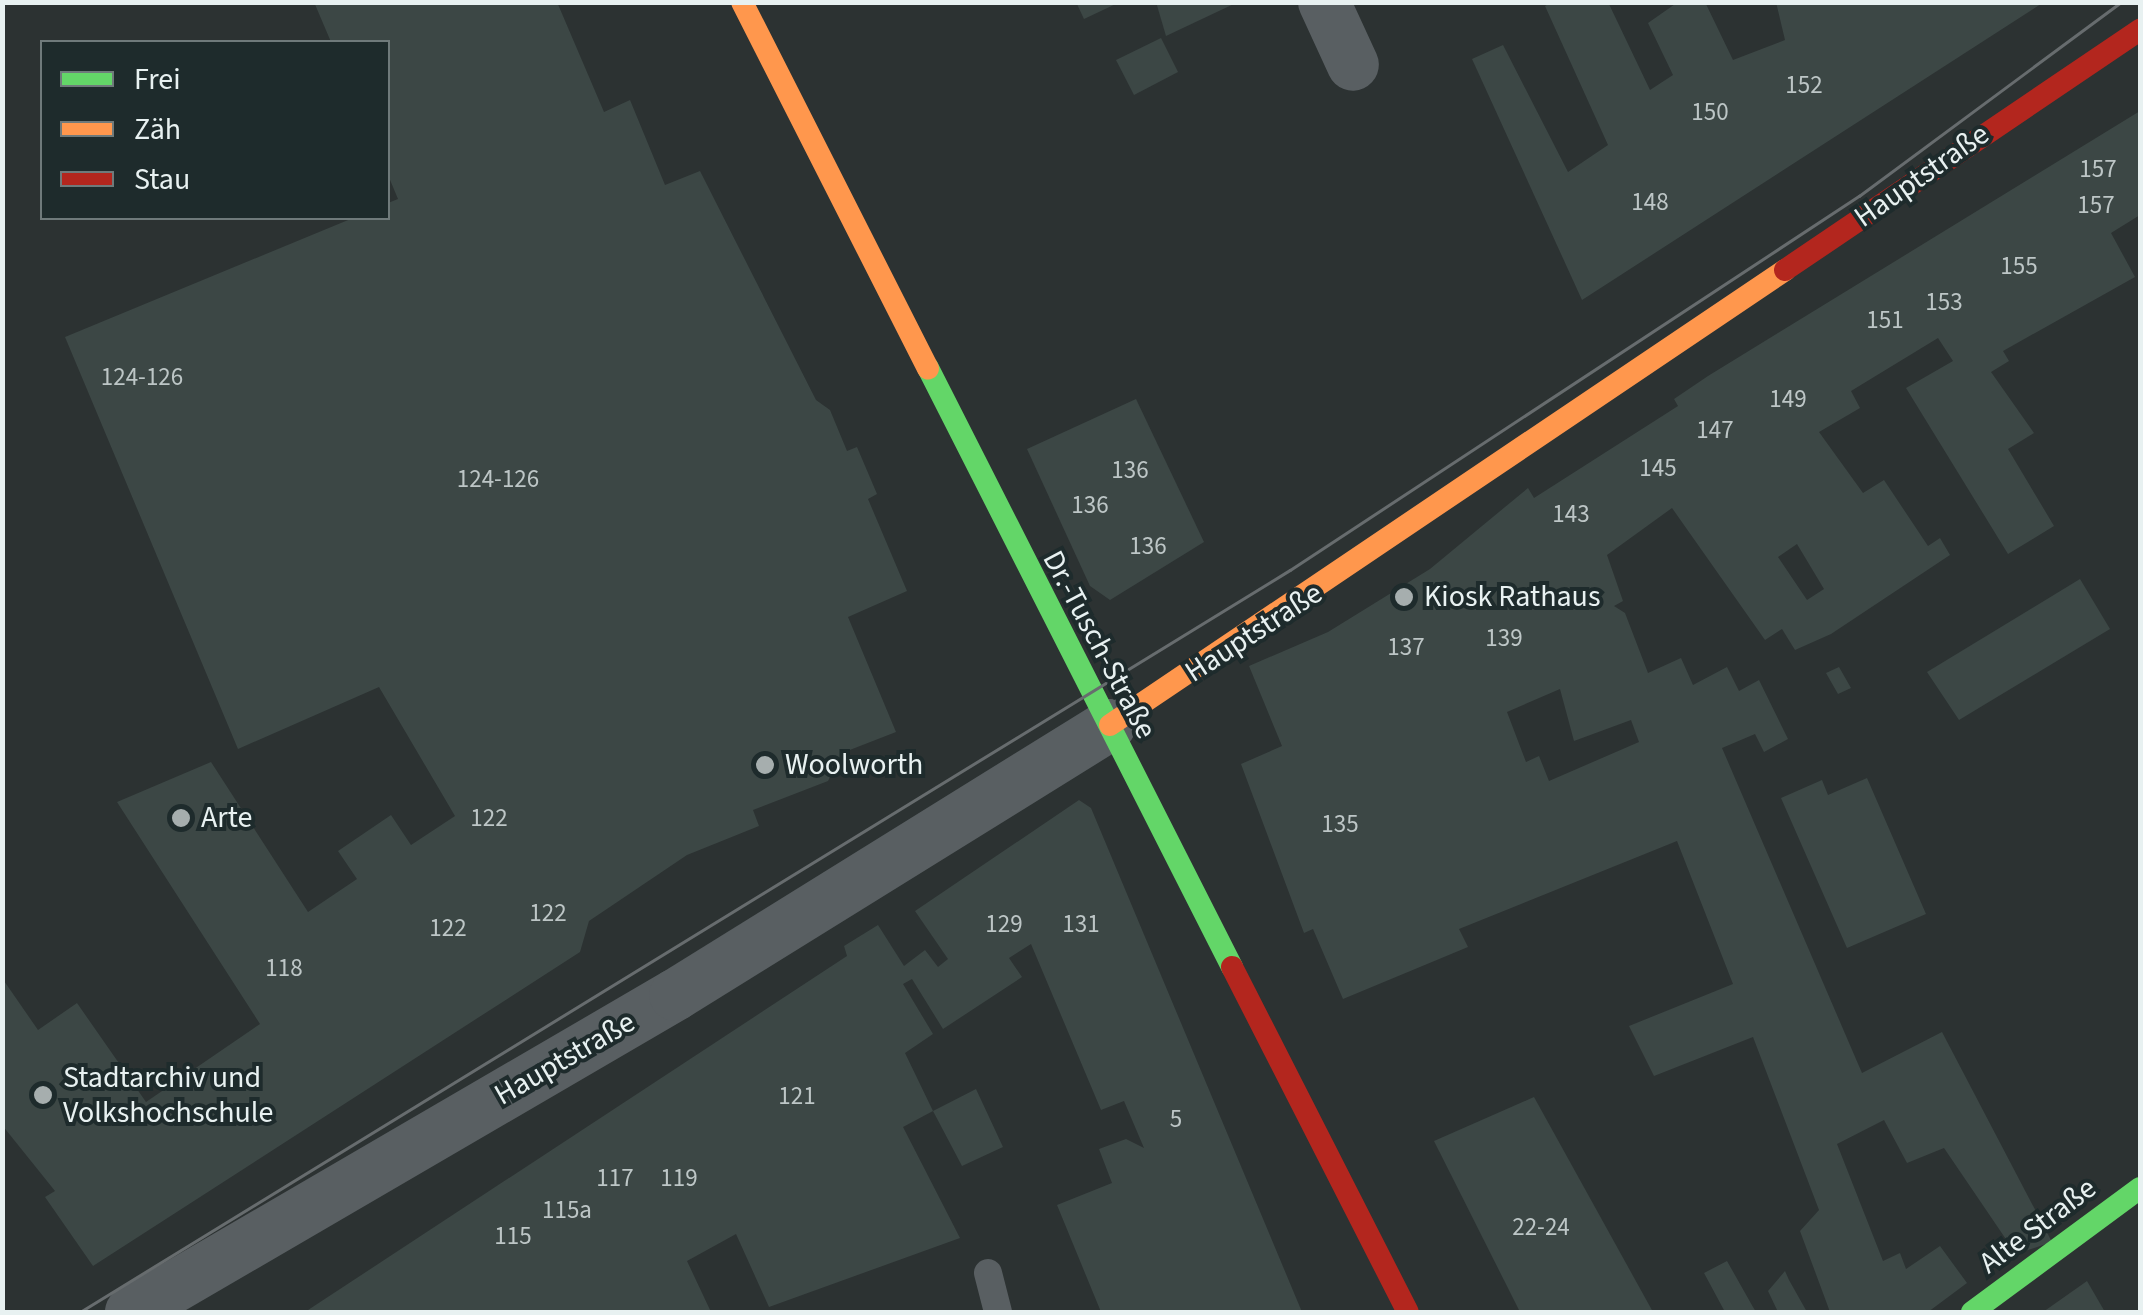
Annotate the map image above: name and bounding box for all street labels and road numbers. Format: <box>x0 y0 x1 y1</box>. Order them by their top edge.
street label: Hauptstraße <box>1848 116 1996 236</box>
street label: Dr.-Tusch-Straße <box>1034 545 1164 745</box>
street label: Hauptstraße <box>1179 575 1329 691</box>
street label: Hauptstraße <box>488 1004 642 1114</box>
street label: Alte Straße <box>1972 1170 2104 1282</box>

